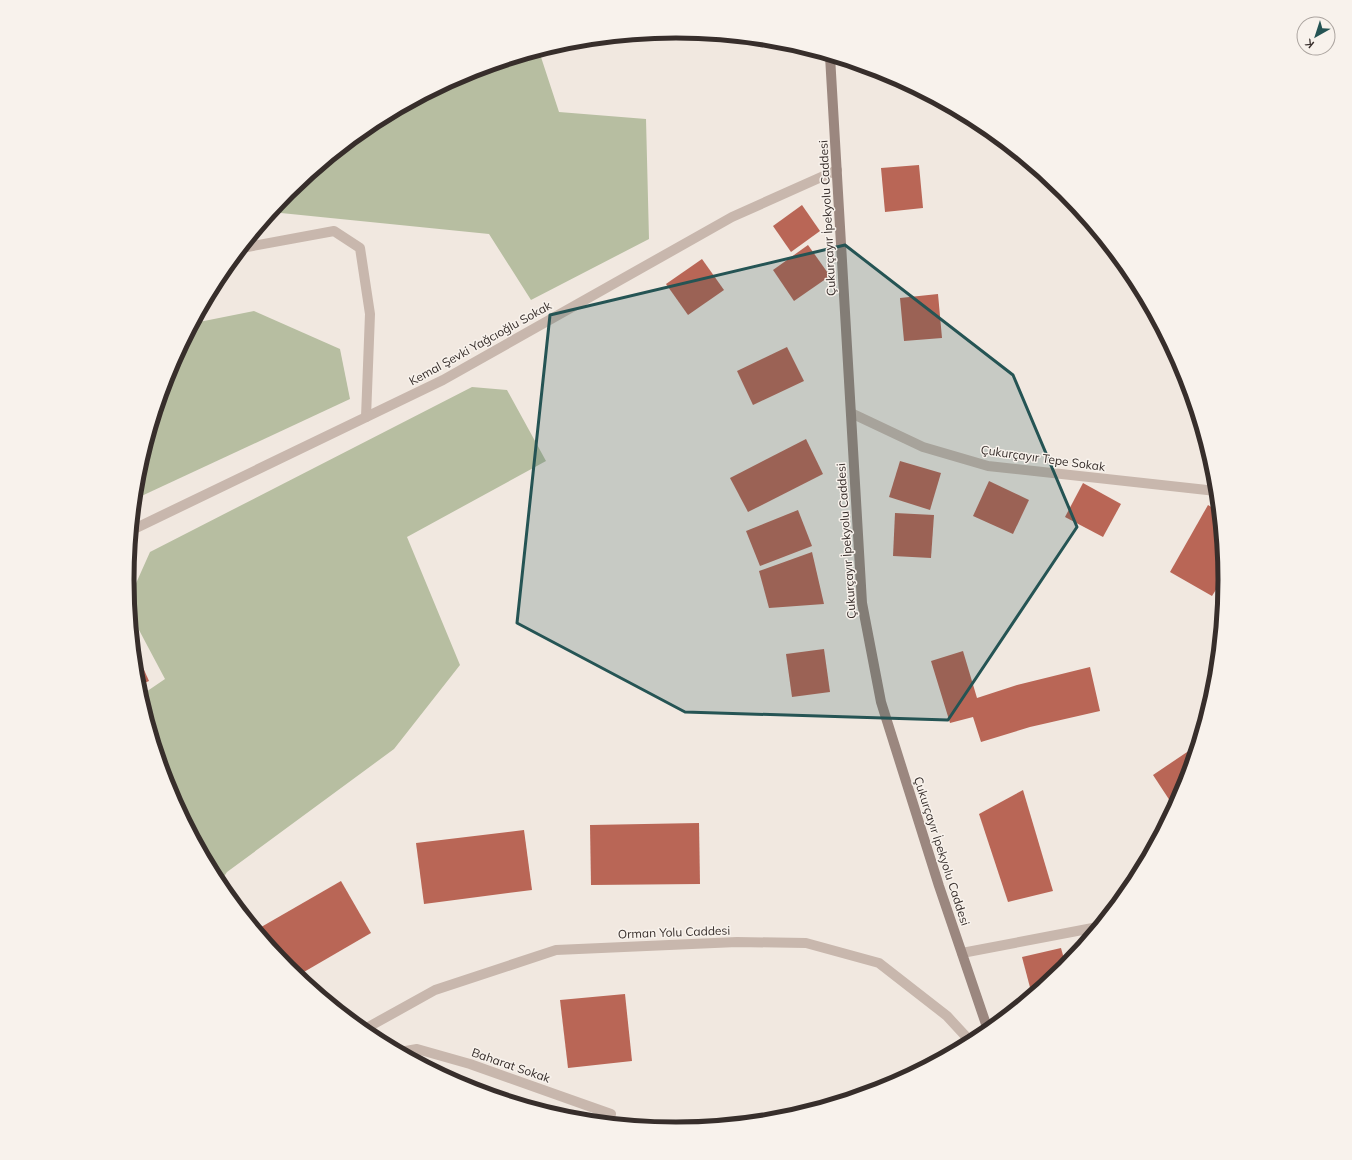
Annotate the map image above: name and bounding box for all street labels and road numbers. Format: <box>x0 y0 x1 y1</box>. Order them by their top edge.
street label: Çukurçayır İpekyolu Caddesi <box>815 140 839 296</box>
street label: Kemal Şevki Yağcıoğlu Sokak <box>406 297 555 388</box>
street label: Çukurçayır Tepe Sokak <box>980 442 1107 474</box>
street label: Çukurçayır İpekyolu Caddesi <box>833 463 859 619</box>
street label: Çukurçayır İpekyolu Caddesi <box>911 775 973 928</box>
street label: Orman Yolu Caddesi <box>617 923 731 941</box>
street label: Baharat Sokak <box>470 1045 553 1086</box>

